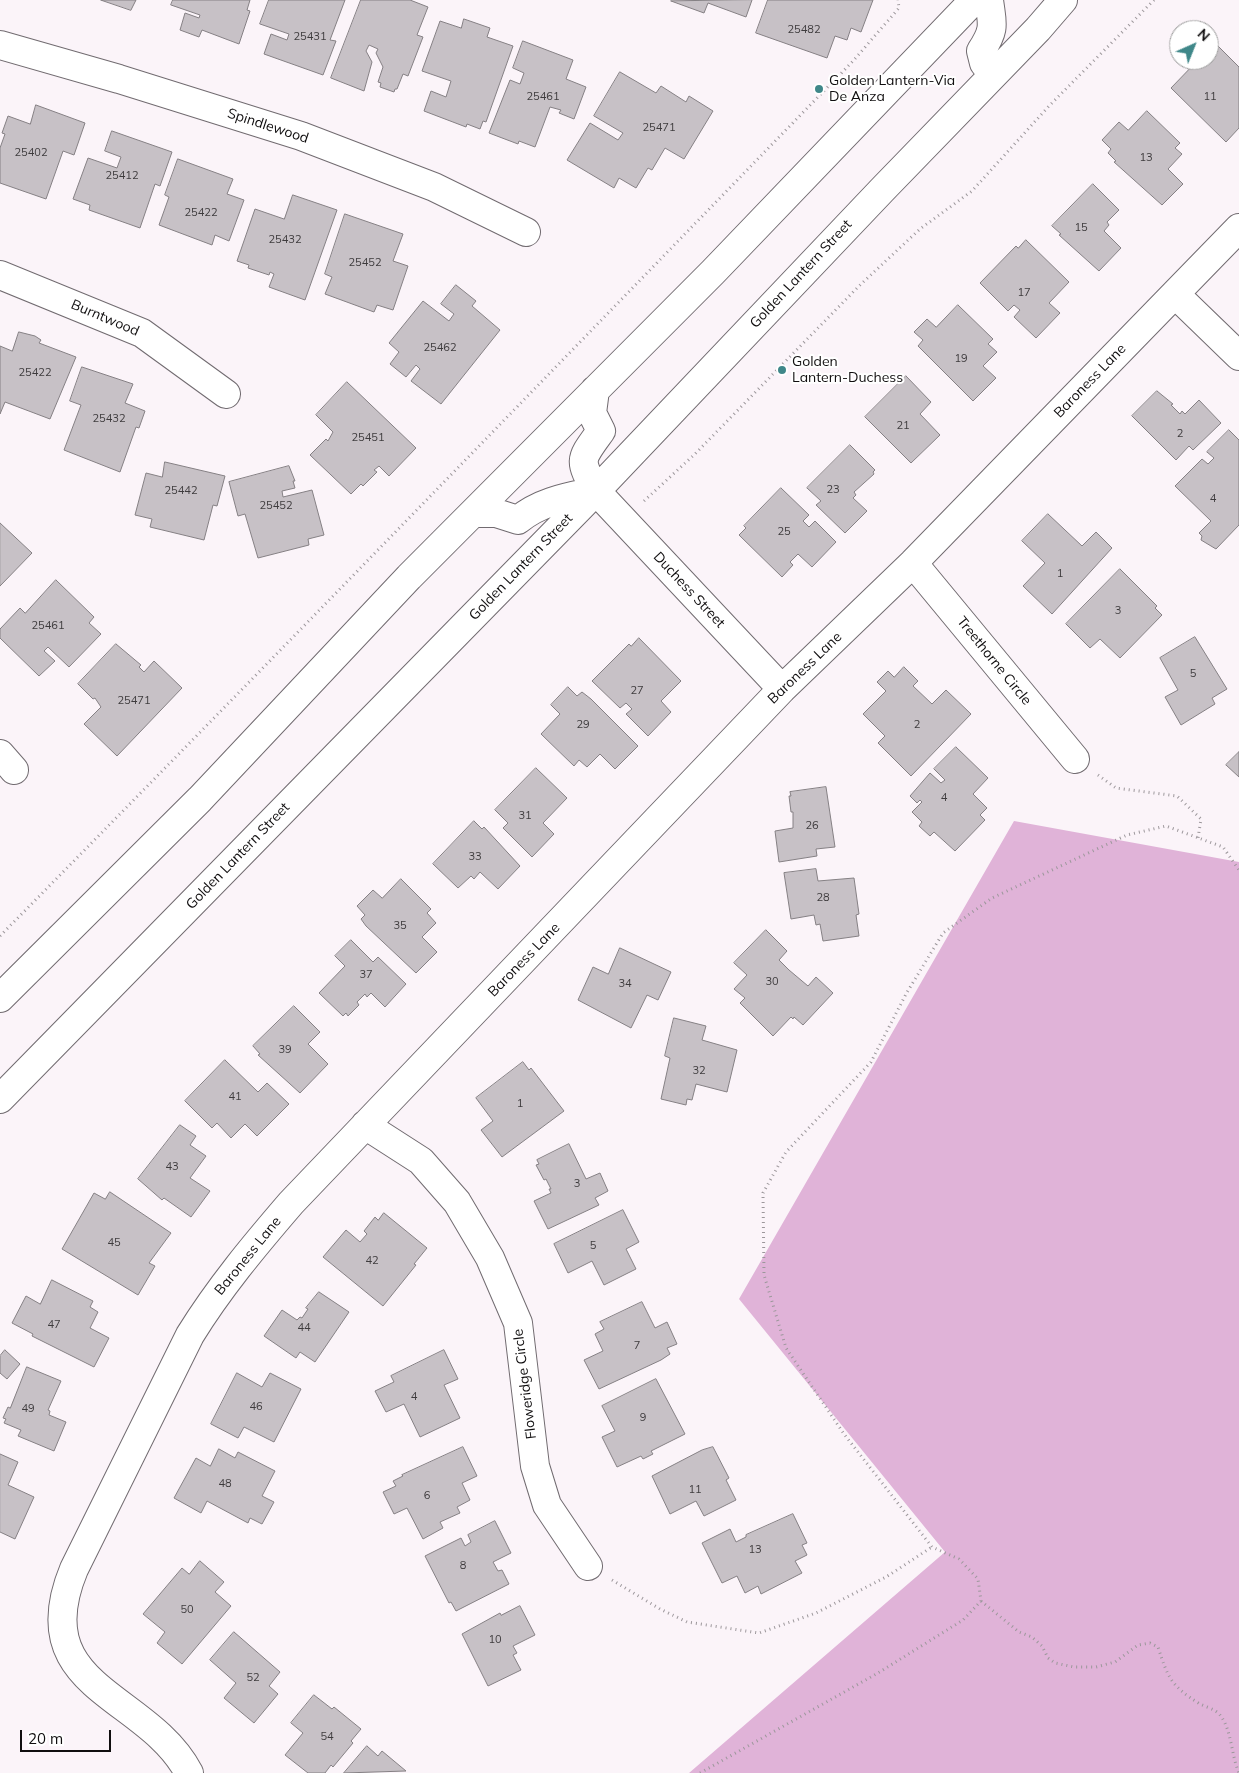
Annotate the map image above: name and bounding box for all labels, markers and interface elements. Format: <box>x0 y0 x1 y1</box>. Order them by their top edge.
north arrow <box>1169 20 1219 70</box>
house number: 25482 <box>788 23 820 37</box>
text: N <box>1194 25 1214 45</box>
house number: 25431 <box>294 30 326 44</box>
place label: Golden Lantern-Via De Anza <box>829 73 955 105</box>
marker: Golden Lantern-Via De Anza <box>813 83 825 95</box>
house number: 25461 <box>527 90 559 104</box>
house number: 11 <box>1203 90 1217 104</box>
street label: Spindlewood <box>225 105 311 147</box>
house number: 25471 <box>643 121 675 135</box>
house number: 25402 <box>15 146 47 160</box>
house number: 13 <box>1139 151 1153 165</box>
house number: 25412 <box>106 169 138 183</box>
house number: 25422 <box>185 206 217 220</box>
street label: Golden Lantern Street <box>747 216 855 332</box>
house number: 15 <box>1074 221 1088 235</box>
house number: 25432 <box>269 233 301 247</box>
house number: 25452 <box>349 256 381 270</box>
house number: 17 <box>1017 286 1031 300</box>
street label: Burntwood <box>68 296 142 340</box>
house number: 25462 <box>424 341 456 355</box>
street label: Baroness Lane <box>1051 341 1129 421</box>
house number: 19 <box>954 352 968 366</box>
place label: Golden Lantern-Duchess <box>792 354 903 387</box>
marker: Golden Lantern-Duchess <box>776 364 788 376</box>
house number: 25422 <box>19 366 51 380</box>
house number: 25432 <box>93 412 125 426</box>
house number: 21 <box>896 419 910 433</box>
house number: 2 <box>1177 427 1183 441</box>
house number: 25451 <box>352 431 384 445</box>
house number: 23 <box>826 483 840 497</box>
house number: 25442 <box>165 484 197 498</box>
house number: 4 <box>1210 492 1216 506</box>
house number: 25452 <box>260 499 292 513</box>
street label: Golden Lantern Street <box>466 510 576 624</box>
house number: 25 <box>777 525 791 539</box>
street label: Duchess Street <box>650 549 728 631</box>
house number: 1 <box>1057 567 1063 581</box>
house number: 3 <box>1115 604 1121 618</box>
street label: Treethorne Circle <box>953 613 1035 709</box>
house number: 25461 <box>32 619 64 633</box>
street label: Baroness Lane <box>765 629 845 707</box>
house number: 5 <box>1190 667 1196 681</box>
house number: 27 <box>630 684 644 698</box>
house number: 25471 <box>118 694 150 708</box>
house number: 29 <box>576 718 590 732</box>
house number: 2 <box>914 718 920 732</box>
house number: 4 <box>941 791 947 805</box>
street label: Golden Lantern Street <box>183 799 293 913</box>
house number: 31 <box>518 809 532 823</box>
house number: 26 <box>805 819 819 833</box>
house number: 33 <box>468 850 482 864</box>
house number: 28 <box>816 891 830 905</box>
house number: 35 <box>393 919 407 933</box>
street label: Baroness Lane <box>485 920 563 1000</box>
house number: 37 <box>359 968 373 982</box>
house number: 30 <box>765 975 779 989</box>
house number: 34 <box>618 977 632 991</box>
house number: 39 <box>278 1043 292 1057</box>
house number: 32 <box>692 1064 706 1078</box>
house number: 41 <box>228 1090 242 1104</box>
house number: 1 <box>517 1097 523 1111</box>
house number: 43 <box>165 1160 179 1174</box>
house number: 3 <box>574 1177 580 1191</box>
street label: Baroness Lane <box>211 1213 285 1299</box>
house number: 45 <box>107 1236 121 1250</box>
house number: 5 <box>590 1239 596 1253</box>
house number: 42 <box>365 1254 379 1268</box>
house number: 47 <box>47 1318 61 1332</box>
house number: 44 <box>297 1321 311 1335</box>
street label: Floweridge Circle <box>510 1328 540 1440</box>
house number: 7 <box>634 1339 640 1353</box>
house number: 4 <box>411 1390 417 1404</box>
house number: 46 <box>249 1400 263 1414</box>
house number: 49 <box>21 1402 35 1416</box>
house number: 9 <box>640 1411 646 1425</box>
house number: 48 <box>218 1477 232 1491</box>
house number: 11 <box>688 1483 702 1497</box>
house number: 6 <box>424 1489 430 1503</box>
house number: 13 <box>748 1543 762 1557</box>
house number: 8 <box>460 1559 466 1573</box>
house number: 50 <box>180 1603 194 1617</box>
house number: 10 <box>488 1633 502 1647</box>
house number: 52 <box>246 1671 260 1685</box>
scale bar <box>22 1720 114 1752</box>
text: 20 m <box>28 1729 63 1748</box>
house number: 54 <box>320 1730 334 1744</box>

